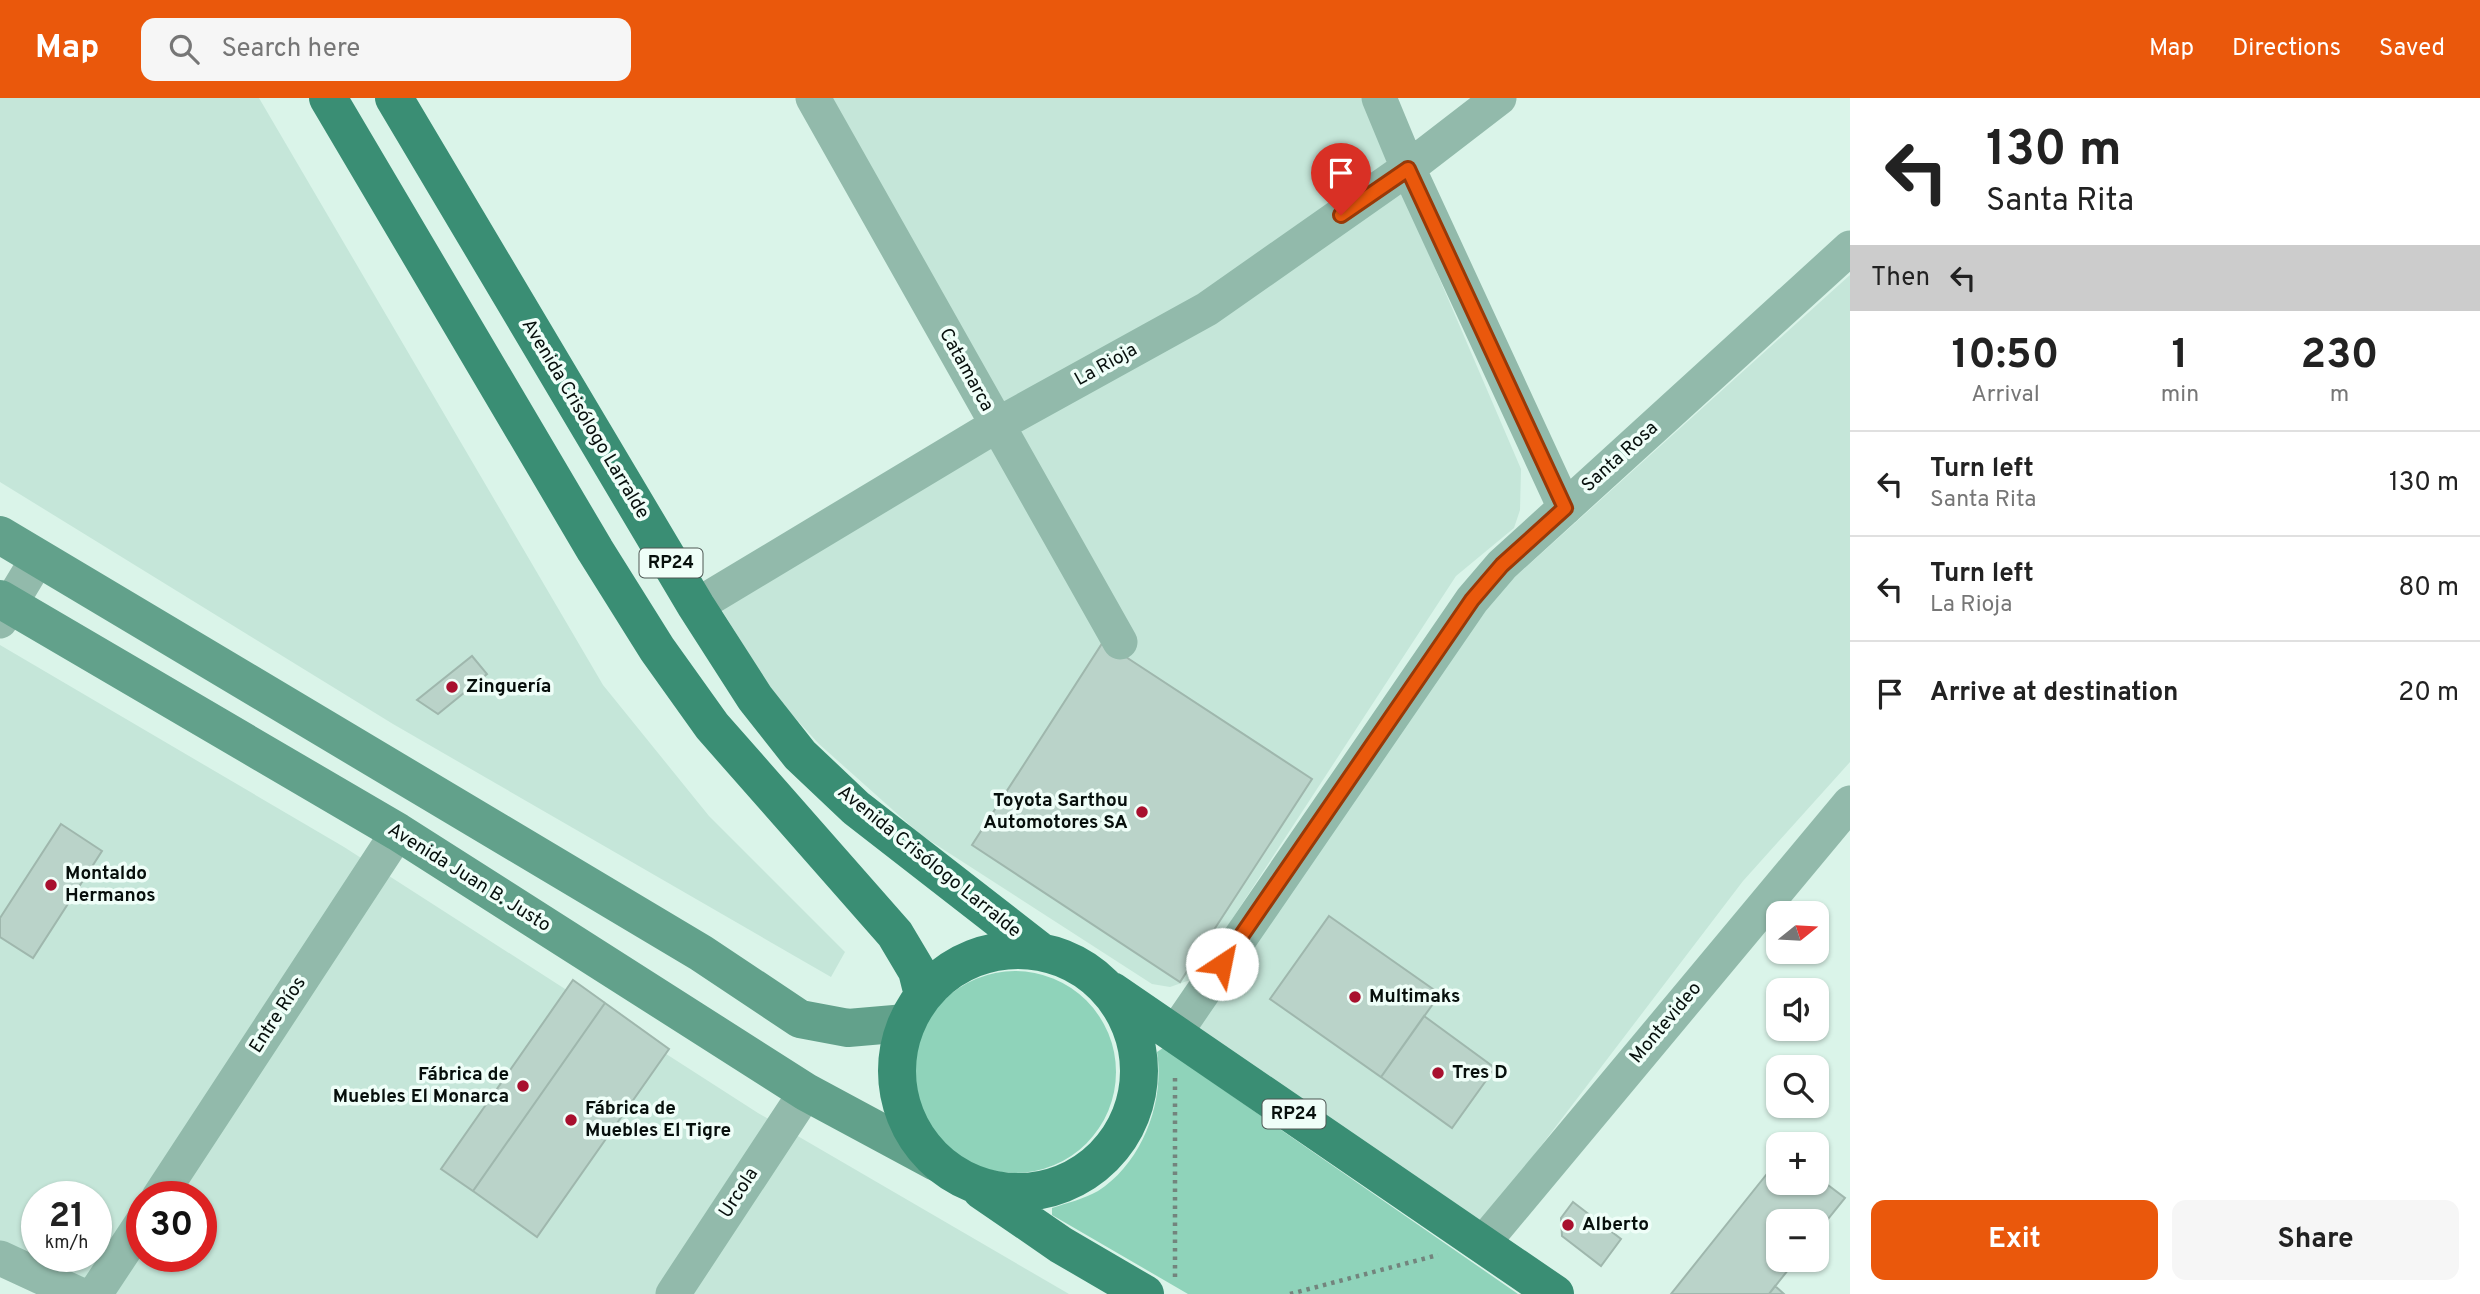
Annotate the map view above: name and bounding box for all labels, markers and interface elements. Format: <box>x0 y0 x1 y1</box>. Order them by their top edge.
search box <box>141 18 631 81</box>
text: Map <box>35 28 99 70</box>
icon: search <box>165 30 203 68</box>
text: Search here <box>221 33 360 66</box>
text: Map <box>2149 34 2194 64</box>
text: Directions <box>2232 34 2341 64</box>
text: Saved <box>2379 34 2445 64</box>
text: 130 m <box>1986 121 2122 183</box>
icon: left <box>1871 126 1962 217</box>
pin <box>1311 143 1371 215</box>
icon: arrive <box>1322 154 1360 192</box>
text: Santa Rita <box>1986 182 2134 222</box>
icon: left <box>1944 259 1982 297</box>
text: Then <box>1871 262 1930 295</box>
street label: Avenida Crisólogo Larralde <box>516 315 654 523</box>
street label: Catamarca <box>933 324 999 416</box>
text: 10:50 <box>1952 330 2059 383</box>
text: 1 <box>2172 330 2188 383</box>
text: 230 <box>2301 330 2378 383</box>
street label: La Rioja <box>1070 338 1142 392</box>
text: Arrival <box>1971 381 2040 410</box>
text: min <box>2161 381 2199 410</box>
text: m <box>2330 381 2349 410</box>
street label: Santa Rosa <box>1577 416 1663 498</box>
text: Turn left <box>1930 453 2034 486</box>
icon: left <box>1871 465 1909 503</box>
text: 130 m <box>2389 467 2459 500</box>
text: Santa Rita <box>1930 486 2036 515</box>
road number: RP24 <box>640 548 702 578</box>
text: Turn left <box>1930 558 2034 591</box>
icon: left <box>1871 570 1909 608</box>
text: 80 m <box>2399 572 2459 605</box>
text: La Rioja <box>1930 591 2012 620</box>
place label: Zinguería <box>466 675 551 699</box>
icon: arrive <box>1871 675 1909 713</box>
text: Arrive at destination <box>1930 677 2178 710</box>
text: 20 m <box>2398 677 2459 710</box>
marker: Zinguería <box>444 679 460 695</box>
street label: Avenida Crisólogo Larralde <box>832 781 1026 943</box>
place label: Toyota Sarthou Automotores SA <box>983 789 1128 835</box>
marker: Toyota Sarthou Automotores SA <box>1134 804 1150 820</box>
street label: Avenida Juan B. Justo <box>383 818 555 938</box>
place label: Montaldo Hermanos <box>65 862 156 908</box>
marker: Montaldo Hermanos <box>43 877 59 893</box>
north arrow <box>1766 901 1829 964</box>
map controls <box>1766 901 1829 1272</box>
position arrow <box>1185 927 1259 1001</box>
street label: Entre Ríos <box>244 972 312 1058</box>
street label: Montevideo <box>1625 977 1707 1069</box>
button: sound <box>1766 978 1829 1041</box>
place label: Multimaks <box>1369 985 1460 1009</box>
marker: Multimaks <box>1347 989 1363 1005</box>
button: search <box>1766 1055 1829 1118</box>
place label: Tres D <box>1452 1061 1508 1085</box>
place label: Fábrica de Muebles El Monarca <box>333 1063 509 1109</box>
marker: Tres D <box>1430 1065 1446 1081</box>
marker: Fábrica de Muebles El Monarca <box>515 1078 531 1094</box>
place label: Fábrica de Muebles El Tigre <box>585 1097 731 1143</box>
road number: RP24 <box>1262 1099 1326 1128</box>
marker: Fábrica de Muebles El Tigre <box>563 1112 579 1128</box>
button: + <box>1766 1132 1829 1195</box>
street label: Urcola <box>714 1163 764 1223</box>
speed limit sign: 30 <box>126 1181 217 1272</box>
text: 21 <box>49 1195 84 1239</box>
button: Exit <box>1871 1200 2158 1280</box>
button: Share <box>2172 1200 2459 1280</box>
button: − <box>1766 1209 1829 1272</box>
place label: Alberto <box>1582 1213 1649 1237</box>
marker: Alberto <box>1560 1217 1576 1233</box>
text: km/h <box>45 1232 88 1255</box>

